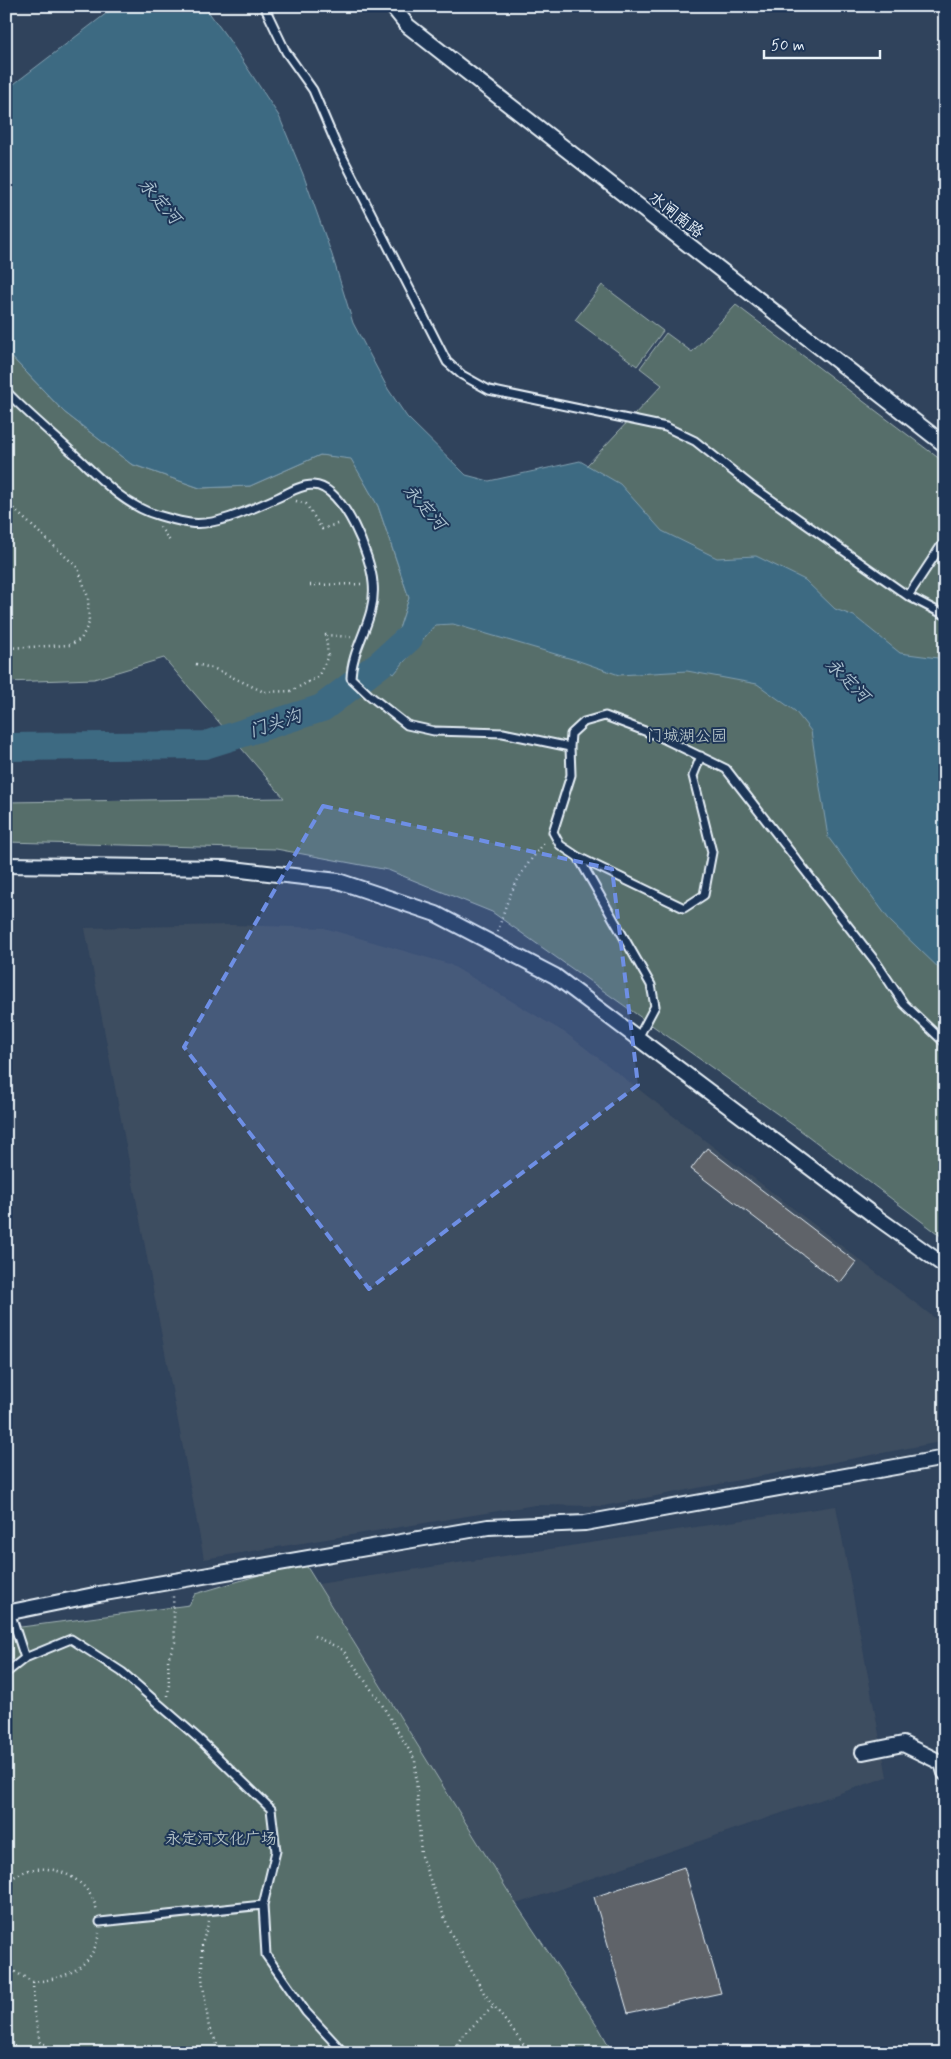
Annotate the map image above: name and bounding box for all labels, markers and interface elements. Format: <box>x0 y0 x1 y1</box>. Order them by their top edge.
scale bar <box>764 28 880 60</box>
text: 50 m <box>771 36 805 56</box>
water label: 永定河 <box>132 173 188 232</box>
street label: 水闸南路 <box>644 187 708 243</box>
water label: 永定河 <box>397 479 453 538</box>
water label: 永定河 <box>820 653 877 710</box>
water label: 门头沟 <box>246 704 307 744</box>
park label: 门城湖公园 <box>647 726 727 747</box>
park label: 永定河文化广场 <box>165 1829 277 1850</box>

